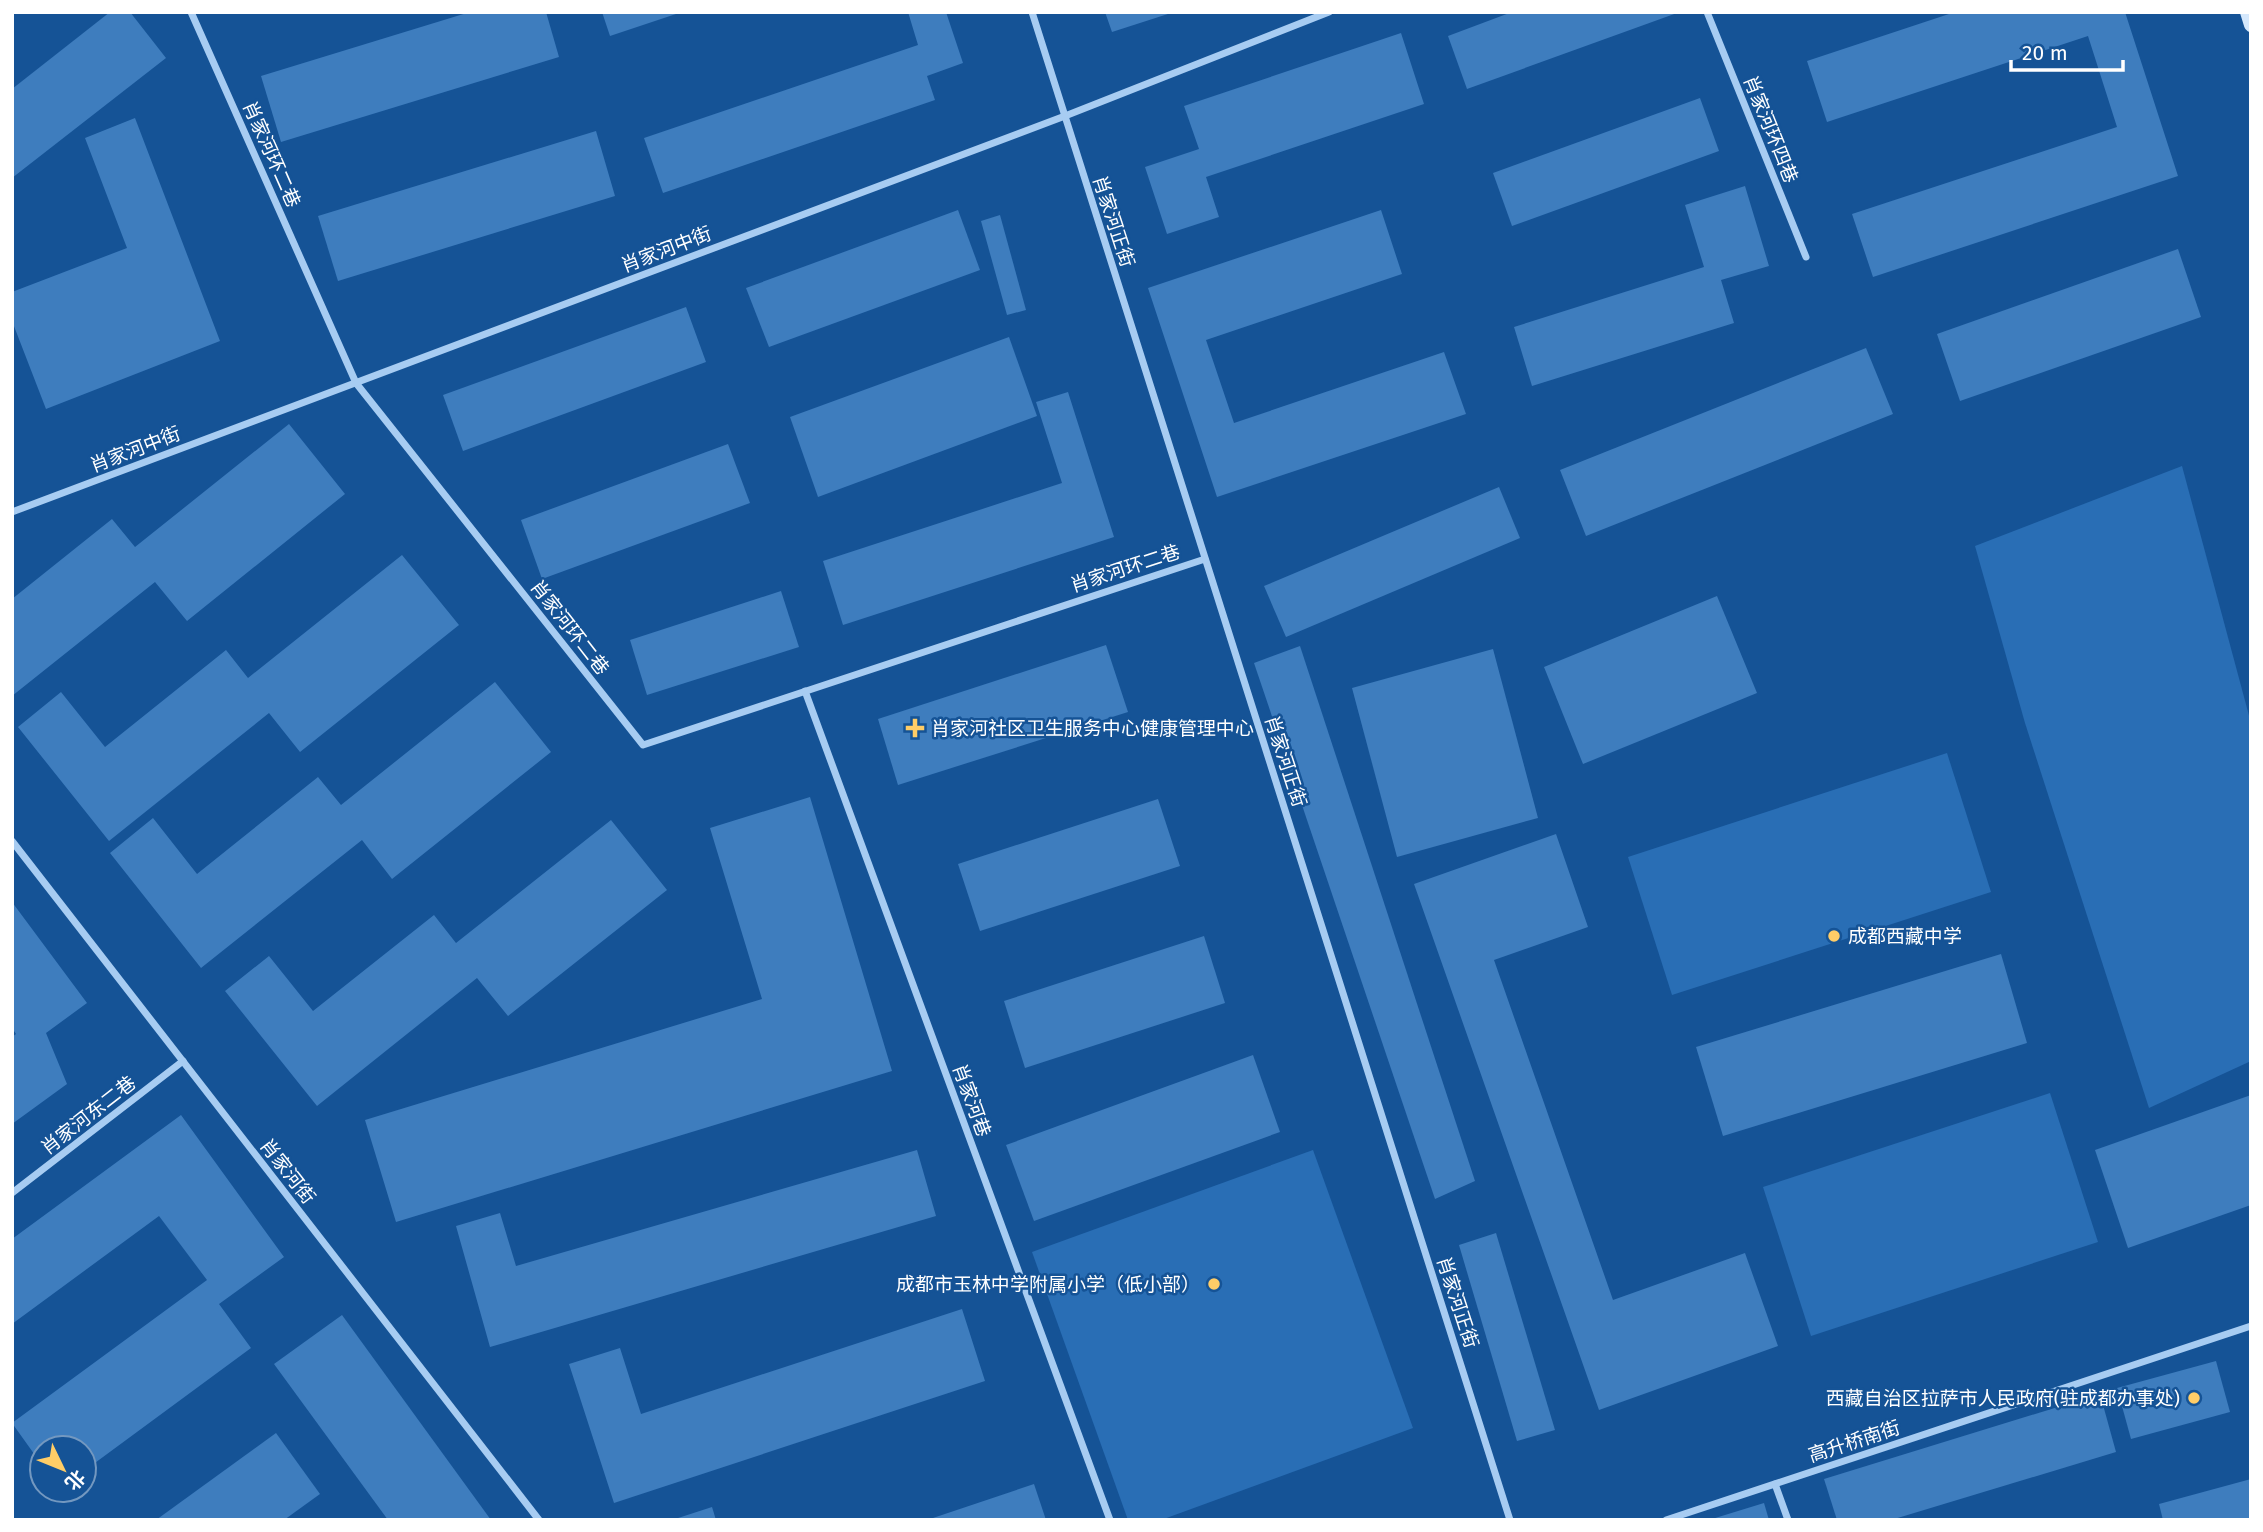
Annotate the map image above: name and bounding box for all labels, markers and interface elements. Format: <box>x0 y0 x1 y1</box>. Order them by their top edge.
scale bar <box>2011 28 2123 72</box>
text: 20 m <box>2022 40 2068 66</box>
street label: 肖家河环四巷 <box>1739 72 1803 186</box>
street label: 肖家河环二巷 <box>238 97 305 211</box>
street label: 肖家河正街 <box>1088 172 1139 270</box>
street label: 肖家河中街 <box>618 222 715 277</box>
street label: 肖家河中街 <box>87 422 184 477</box>
street label: 肖家河环二巷 <box>1067 540 1183 597</box>
street label: 肖家河环二巷 <box>525 575 614 679</box>
street label: 肖家河正街 <box>1260 712 1311 810</box>
place label: 肖家河社区卫生服务中心健康管理中心 <box>931 717 1254 740</box>
marker: 肖家河社区卫生服务中心健康管理中心 <box>905 718 925 738</box>
place label: 成都西藏中学 <box>1848 925 1962 948</box>
marker: 成都西藏中学 <box>1826 928 1842 944</box>
street label: 肖家河巷 <box>948 1061 995 1140</box>
street label: 肖家河东二巷 <box>36 1071 140 1160</box>
street label: 肖家河街 <box>255 1134 320 1208</box>
street label: 肖家河正街 <box>1432 1253 1483 1351</box>
place label: 成都市玉林中学附属小学（低小部） <box>896 1273 1200 1296</box>
marker: 成都市玉林中学附属小学（低小部） <box>1206 1276 1222 1292</box>
place label: 西藏自治区拉萨市人民政府(驻成都办事处) <box>1826 1387 2180 1410</box>
marker: 西藏自治区拉萨市人民政府(驻成都办事处) <box>2186 1390 2202 1406</box>
street label: 高升桥南街 <box>1805 1416 1903 1467</box>
north arrow <box>28 1434 98 1504</box>
text: 北 <box>60 1465 90 1495</box>

